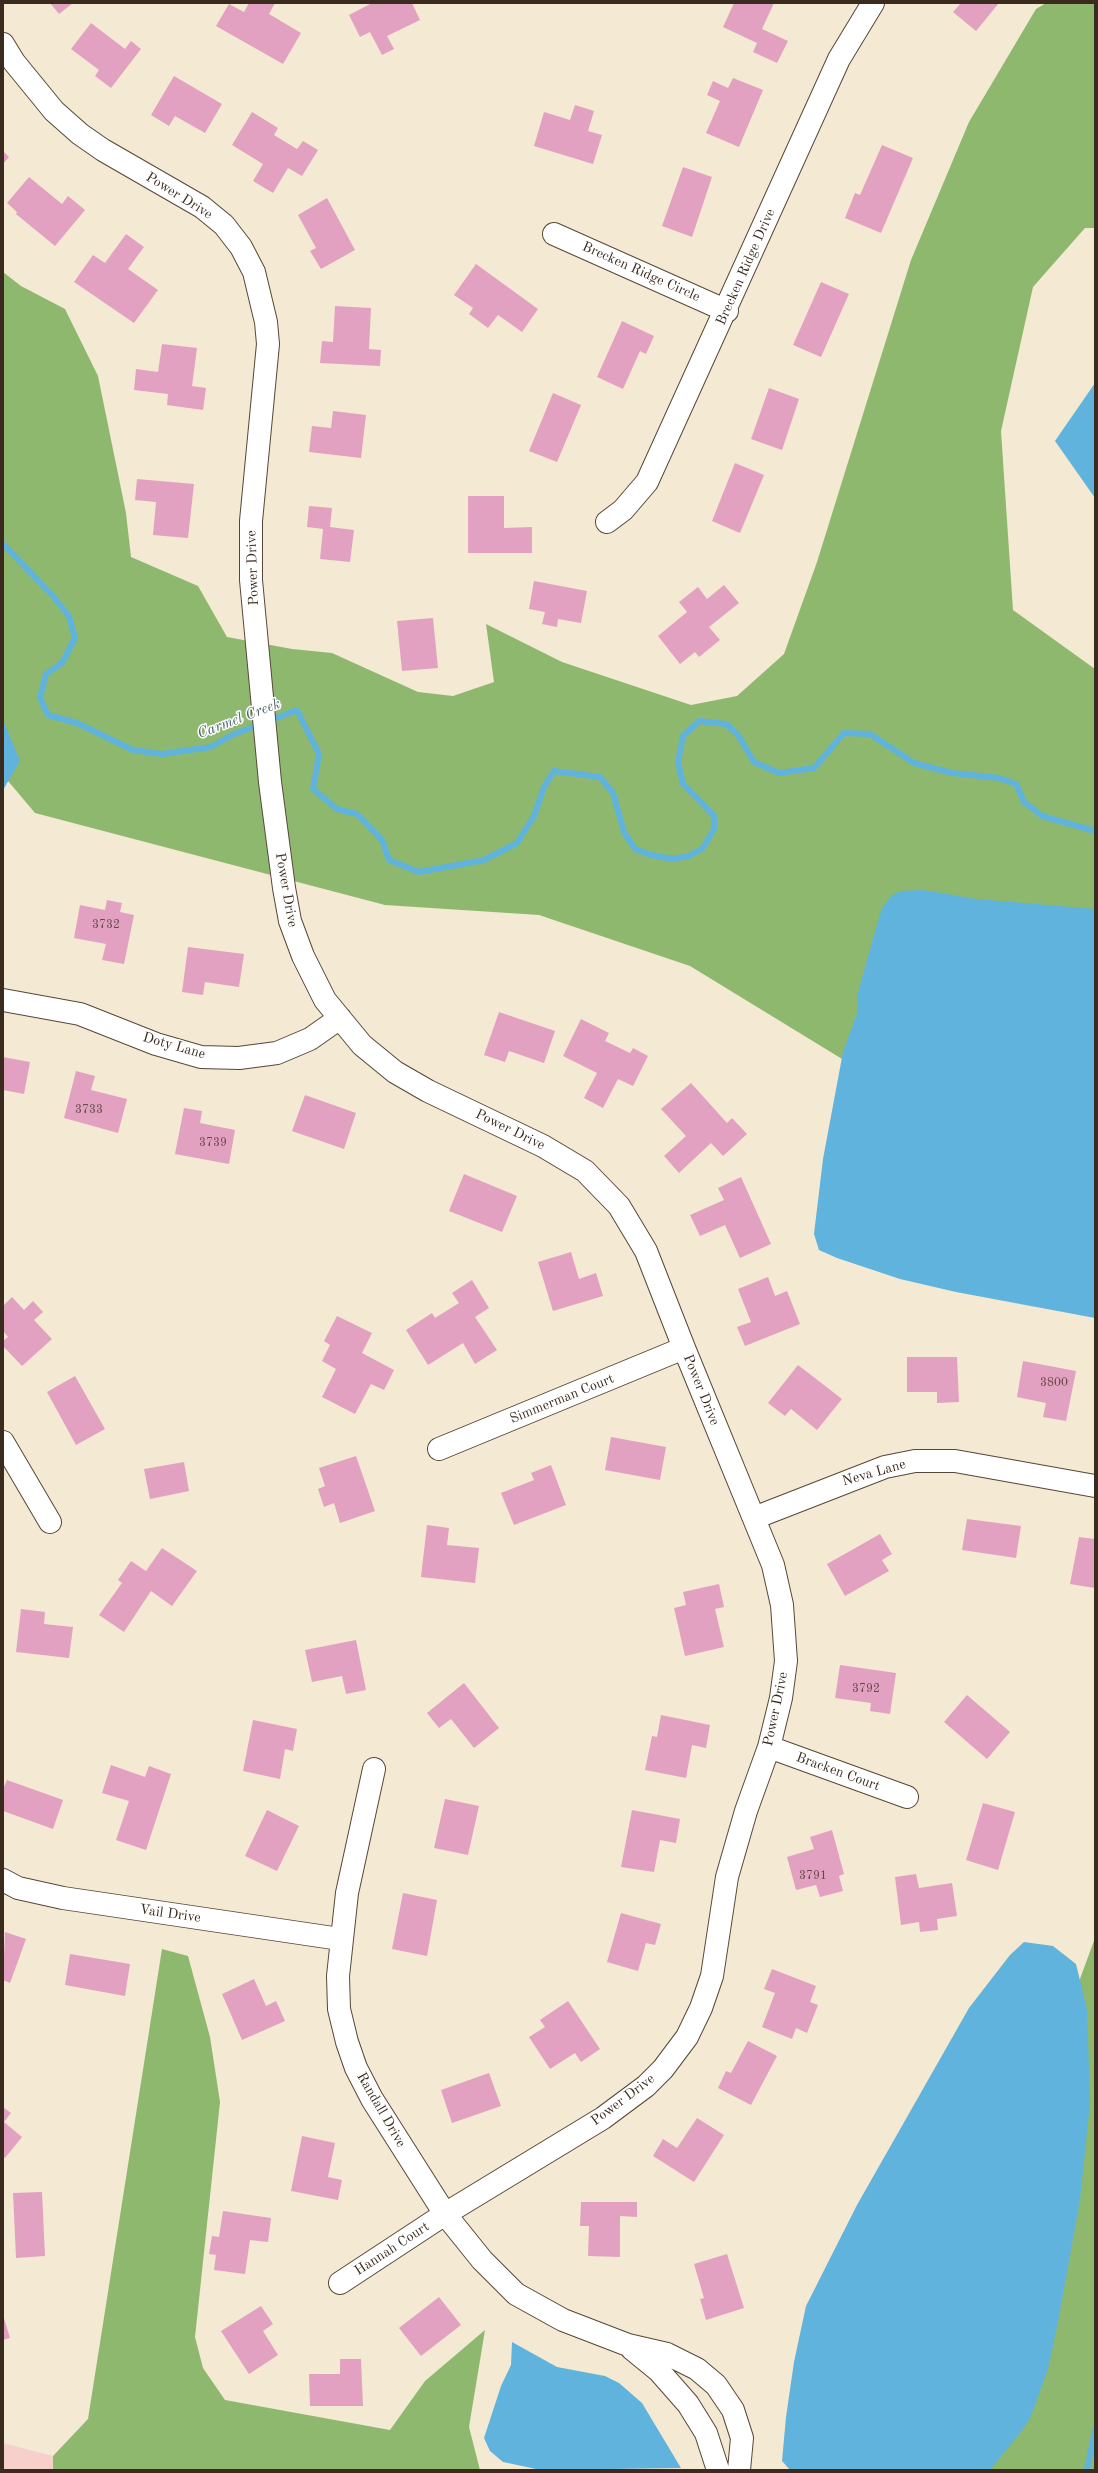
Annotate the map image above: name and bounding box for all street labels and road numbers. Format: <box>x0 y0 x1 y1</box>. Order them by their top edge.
street label: Power Drive <box>143 169 215 223</box>
street label: Brecken Ridge Drive <box>713 206 779 328</box>
street label: Brecken Ridge Circle <box>579 238 703 306</box>
street label: Power Drive <box>243 530 263 606</box>
street label: Power Drive <box>271 851 301 929</box>
street label: Doty Lane <box>141 1029 207 1063</box>
street label: Power Drive <box>472 1106 548 1154</box>
street label: Power Drive <box>679 1352 723 1428</box>
street label: Simmerman Court <box>507 1370 617 1428</box>
street label: Neva Lane <box>840 1456 908 1490</box>
street label: Power Drive <box>760 1670 792 1748</box>
street label: Bracken Court <box>794 1749 882 1795</box>
street label: Vail Drive <box>138 1901 202 1927</box>
street label: Randall Drive <box>353 2069 409 2151</box>
street label: Power Drive <box>588 2071 658 2129</box>
street label: Hannah Court <box>351 2219 433 2279</box>

